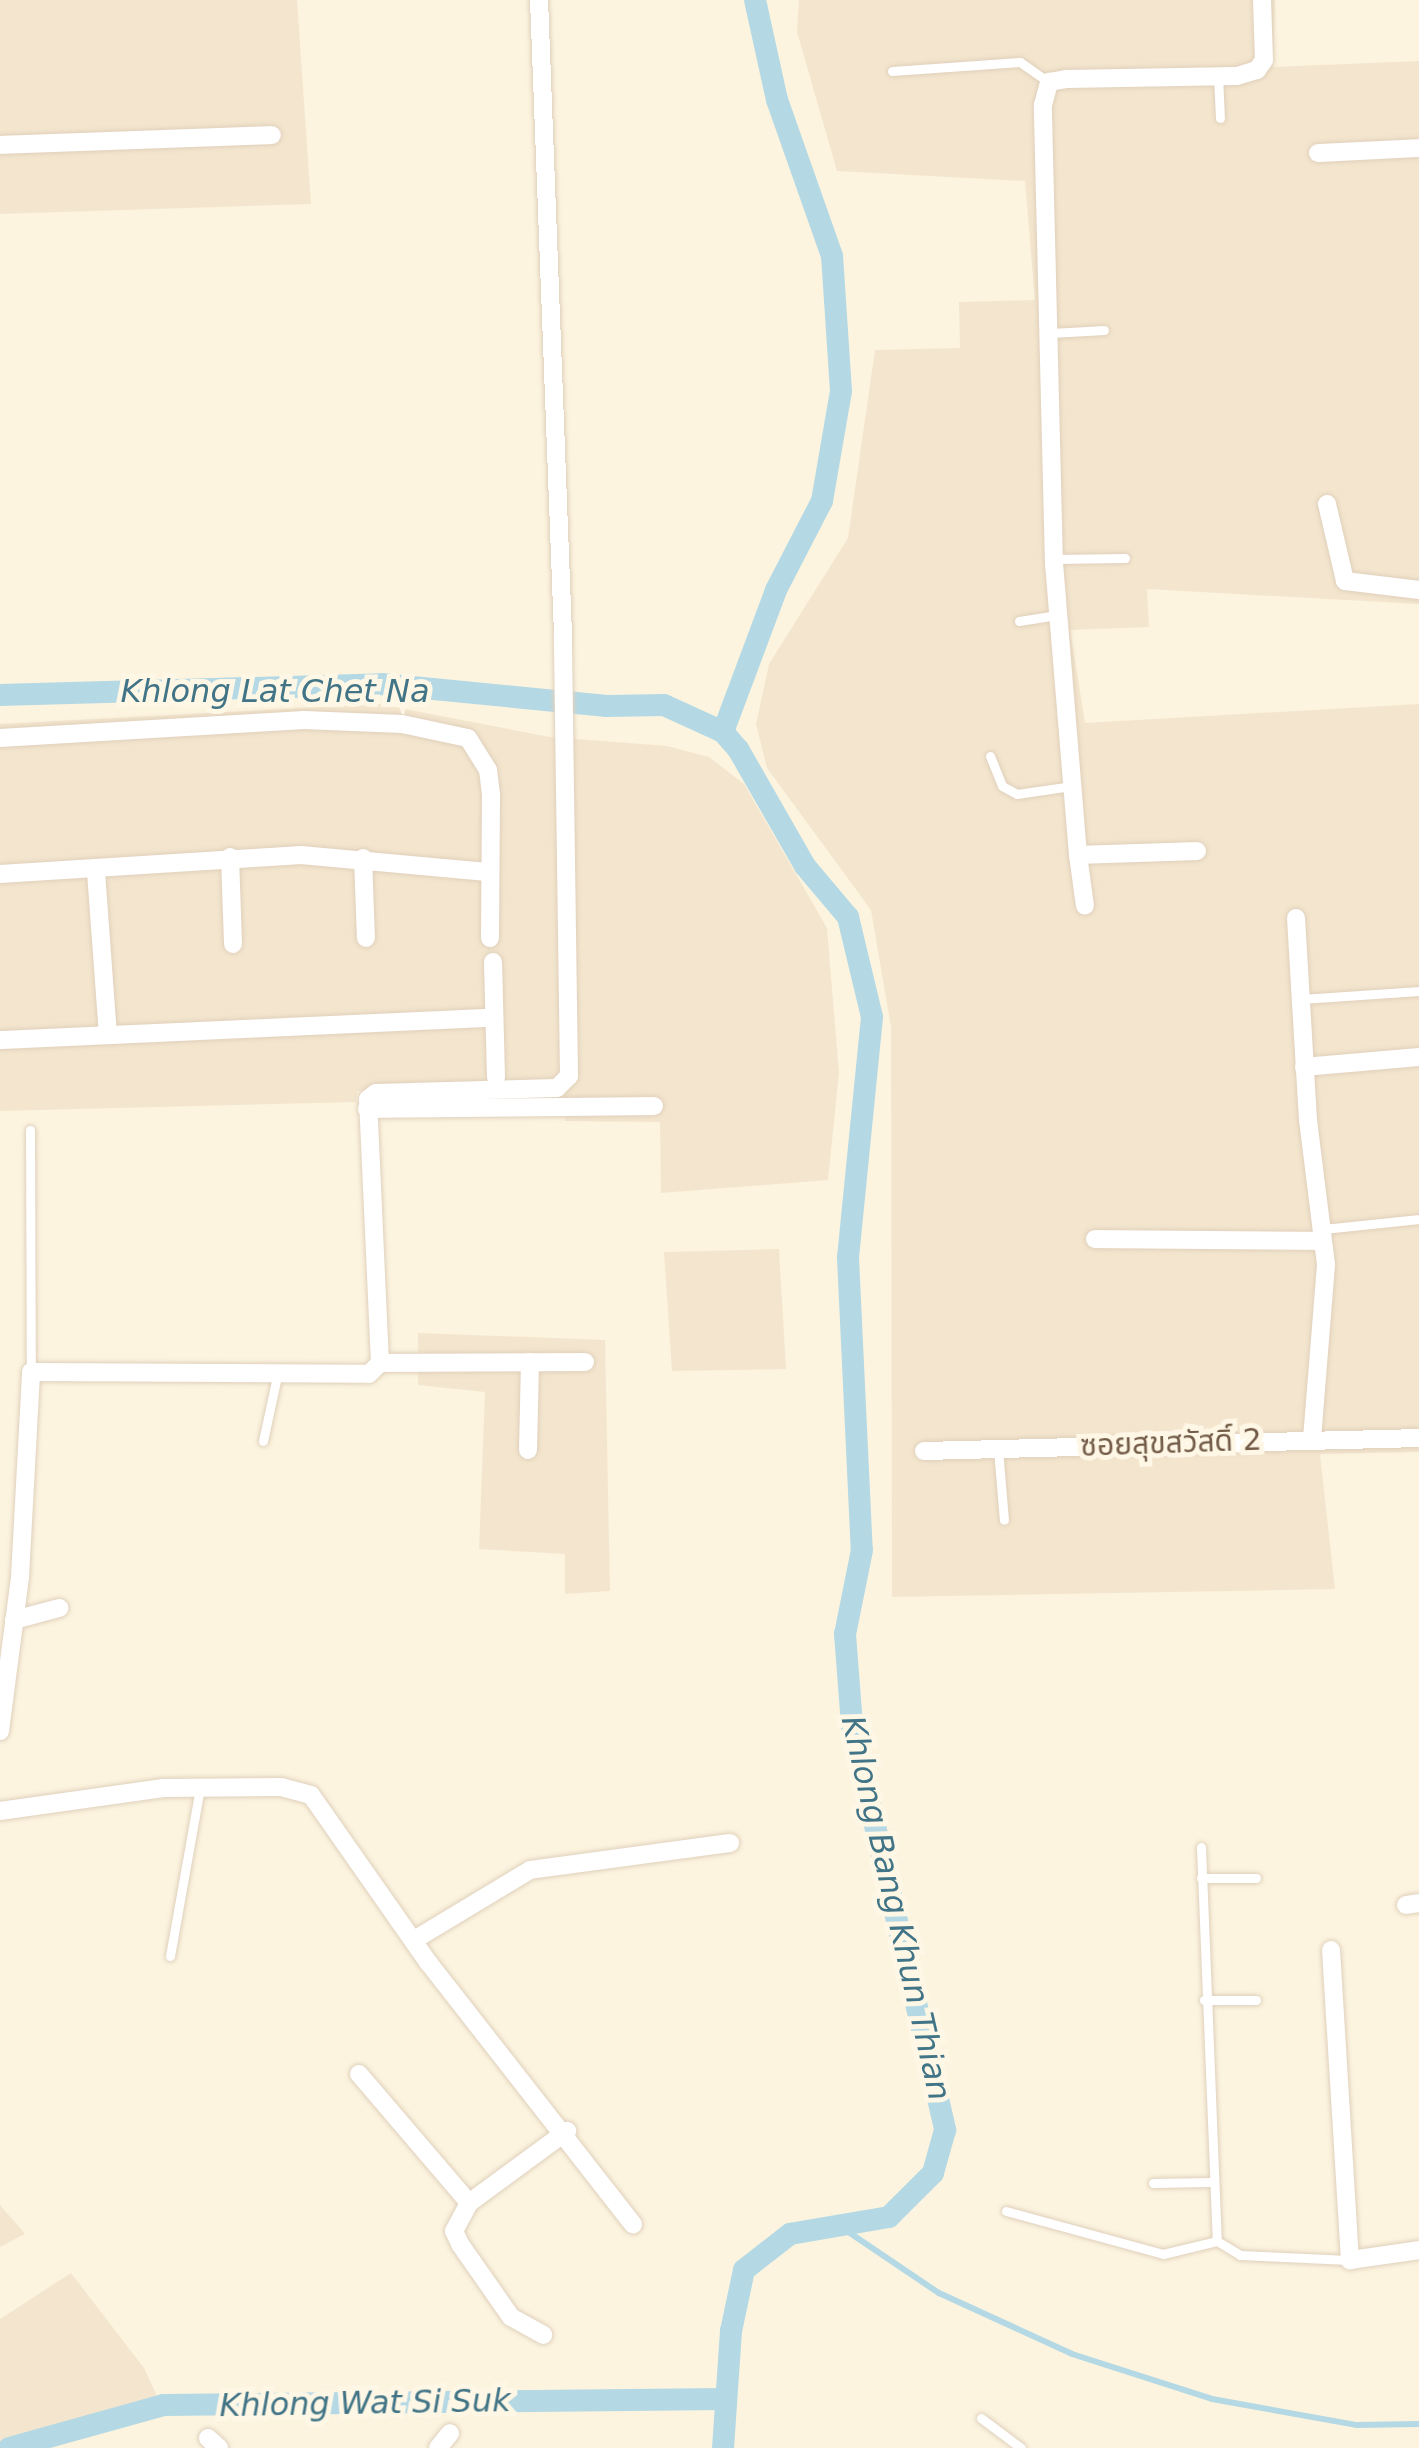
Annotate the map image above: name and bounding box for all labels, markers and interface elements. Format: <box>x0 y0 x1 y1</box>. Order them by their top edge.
water label: Khlong Lat Chet Na <box>120 672 430 710</box>
street label: ซอยสุขสวัสดิ์ 2 <box>1080 1422 1262 1464</box>
water label: Khlong Bang Khun Thian <box>833 1712 959 2104</box>
water label: Khlong Wat Si Suk <box>219 2381 511 2425</box>

